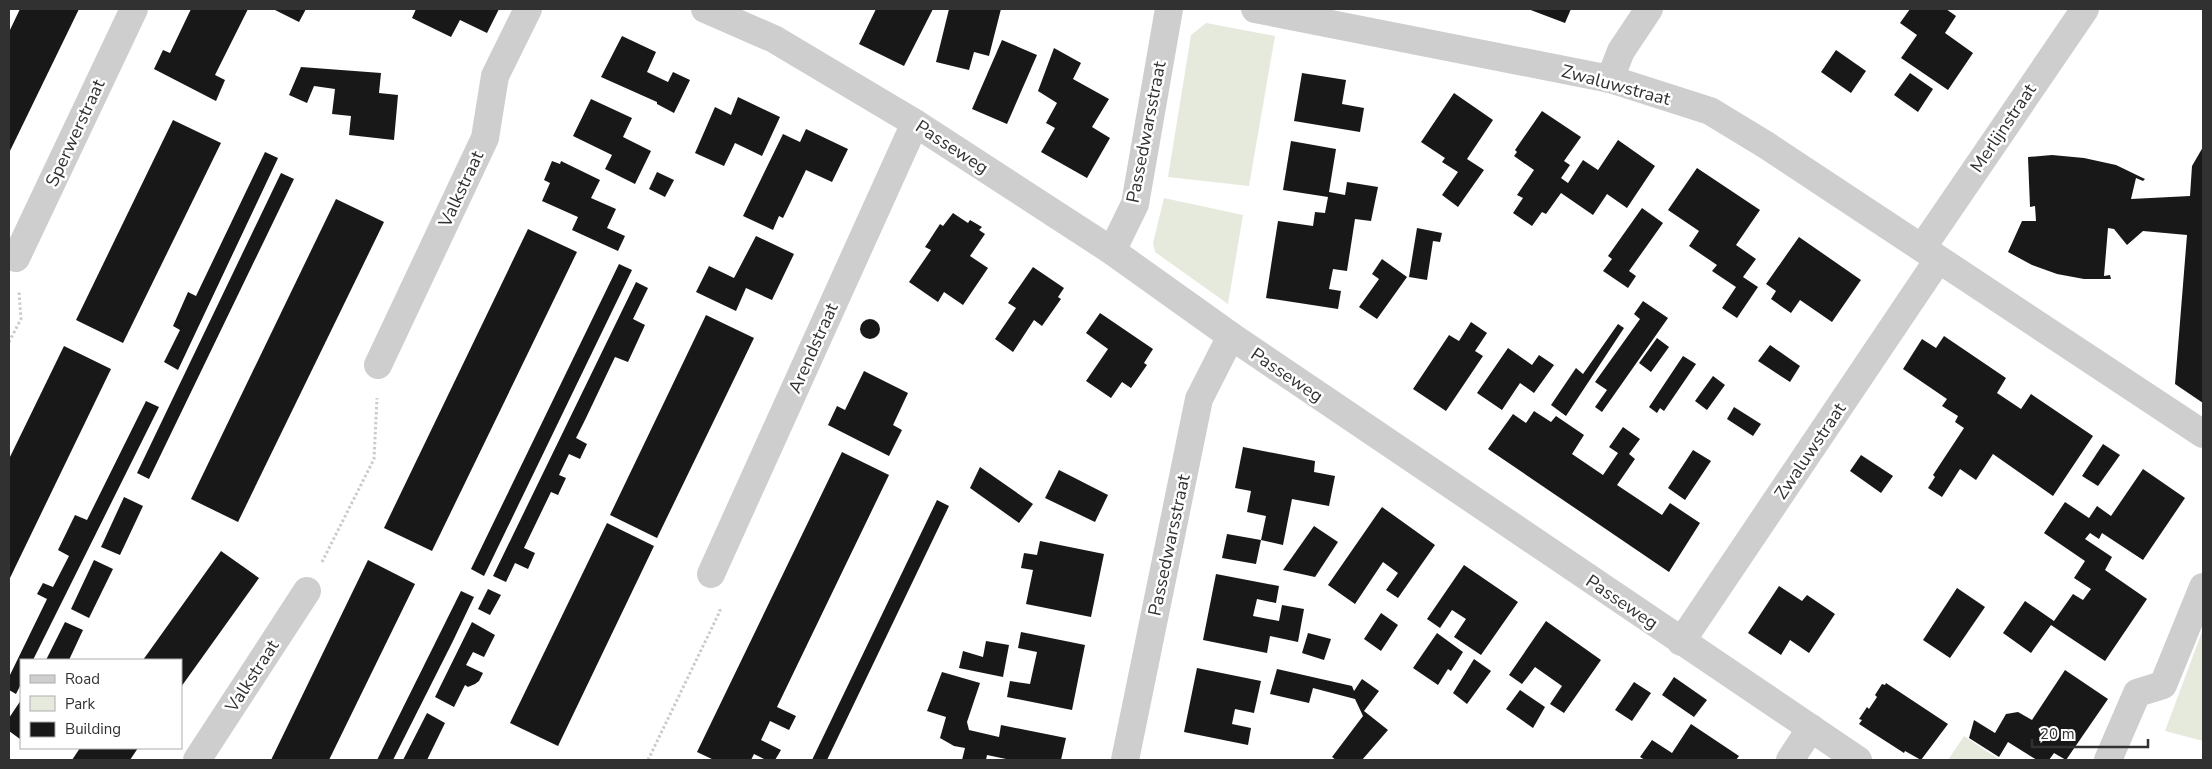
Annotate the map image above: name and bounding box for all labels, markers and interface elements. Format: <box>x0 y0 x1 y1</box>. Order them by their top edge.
street label: Passedwarsstraat <box>1120 58 1172 205</box>
street label: Zwaluwstraat <box>1559 59 1674 111</box>
street label: Sperwerstraat <box>40 75 111 190</box>
street label: Merlijnstraat <box>1965 78 2042 177</box>
street label: Passeweg <box>911 114 993 180</box>
street label: Valkstraat <box>432 146 489 232</box>
street label: Arendstraat <box>782 298 844 397</box>
street label: Passeweg <box>1246 342 1328 408</box>
street label: Zwaluwstraat <box>1769 397 1852 504</box>
street label: Passedwarsstraat <box>1142 471 1196 618</box>
street label: Passeweg <box>1581 569 1663 635</box>
street label: Valkstraat <box>219 635 285 718</box>
legend <box>20 659 182 749</box>
text: Road <box>65 669 100 689</box>
text: Park <box>65 694 95 714</box>
scale bar <box>2032 716 2148 748</box>
text: Building <box>65 719 121 739</box>
text: 20 m <box>2040 724 2075 744</box>

